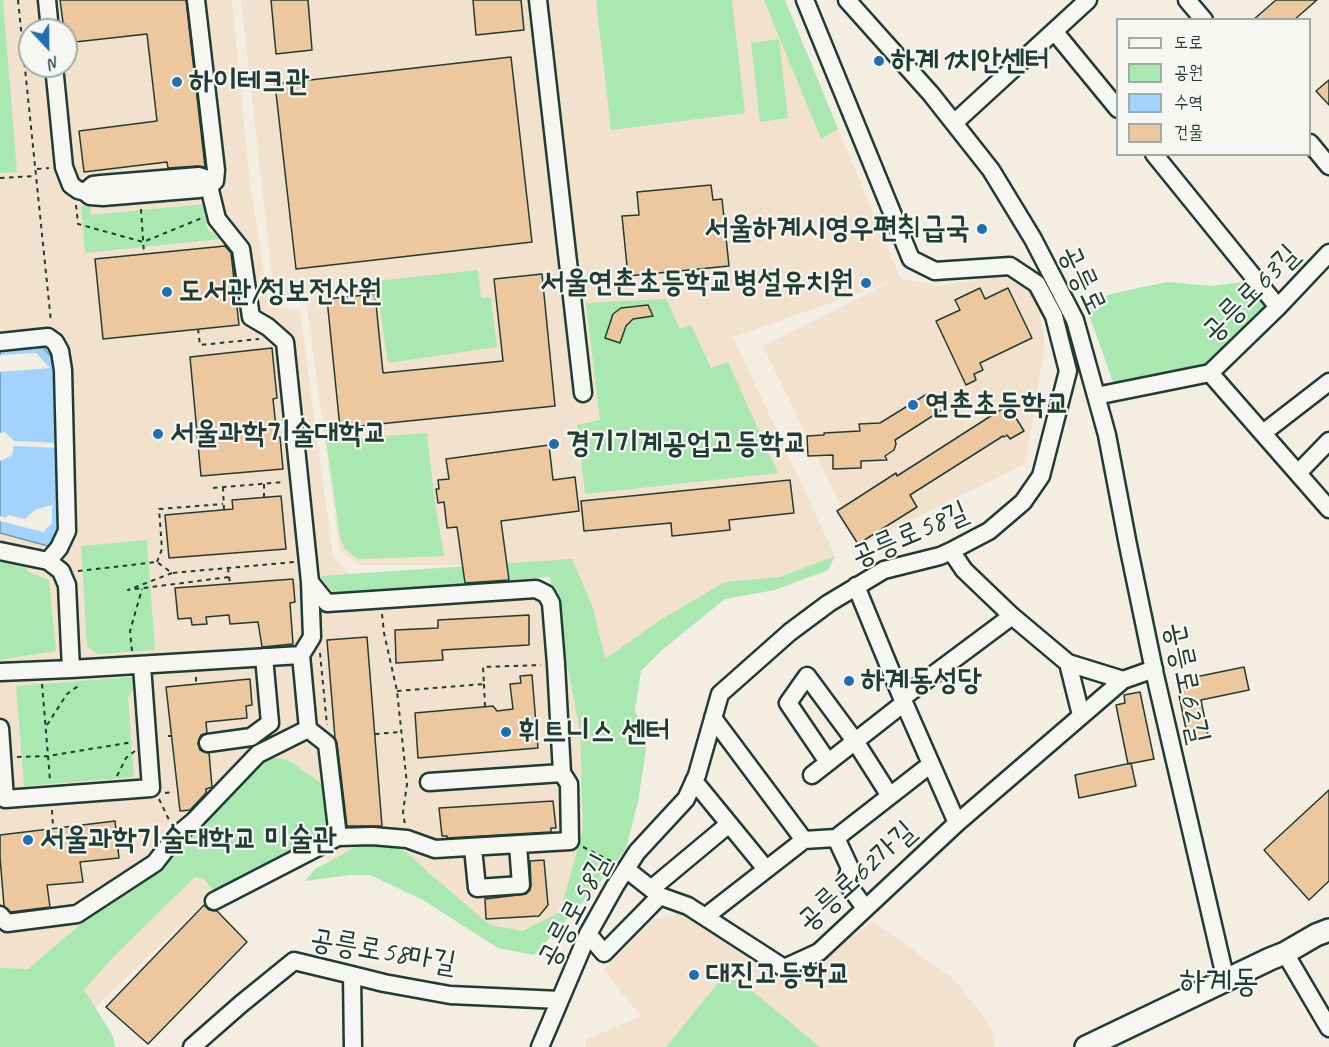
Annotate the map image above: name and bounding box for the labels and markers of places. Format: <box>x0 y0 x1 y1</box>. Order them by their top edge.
place label: 하계1치안센터 <box>891 43 1049 79</box>
marker: 하계1치안센터 <box>872 54 886 68</box>
place label: 하이테크관 <box>189 64 310 100</box>
marker: 하이테크관 <box>170 75 184 89</box>
place label: 서울하계시영우편취급국 <box>704 211 970 247</box>
marker: 서울하계시영우편취급국 <box>975 222 989 236</box>
place label: 서울연촌초등학교병설유치원 <box>540 265 854 301</box>
place label: 도서관/정보전산원 <box>179 274 382 310</box>
marker: 서울연촌초등학교병설유치원 <box>859 276 873 290</box>
marker: 도서관/정보전산원 <box>160 285 174 299</box>
place label: 연촌초등학교 <box>925 387 1070 423</box>
marker: 연촌초등학교 <box>906 398 920 412</box>
place label: 서울과학기술대학교 <box>170 416 387 452</box>
place label: 경기기계공업고등학교 <box>566 426 807 462</box>
marker: 서울과학기술대학교 <box>151 427 165 441</box>
marker: 경기기계공업고등학교 <box>547 437 561 451</box>
place label: 하계동성당 <box>861 663 982 699</box>
marker: 하계동성당 <box>842 674 856 688</box>
place label: 휘트니스 센터 <box>518 714 670 750</box>
marker: 휘트니스 센터 <box>499 725 513 739</box>
place label: 서울과학기술대학교 미술관 <box>40 822 337 858</box>
marker: 서울과학기술대학교 미술관 <box>21 833 35 847</box>
place label: 대진고등학교 <box>706 957 851 993</box>
marker: 대진고등학교 <box>687 968 701 982</box>

